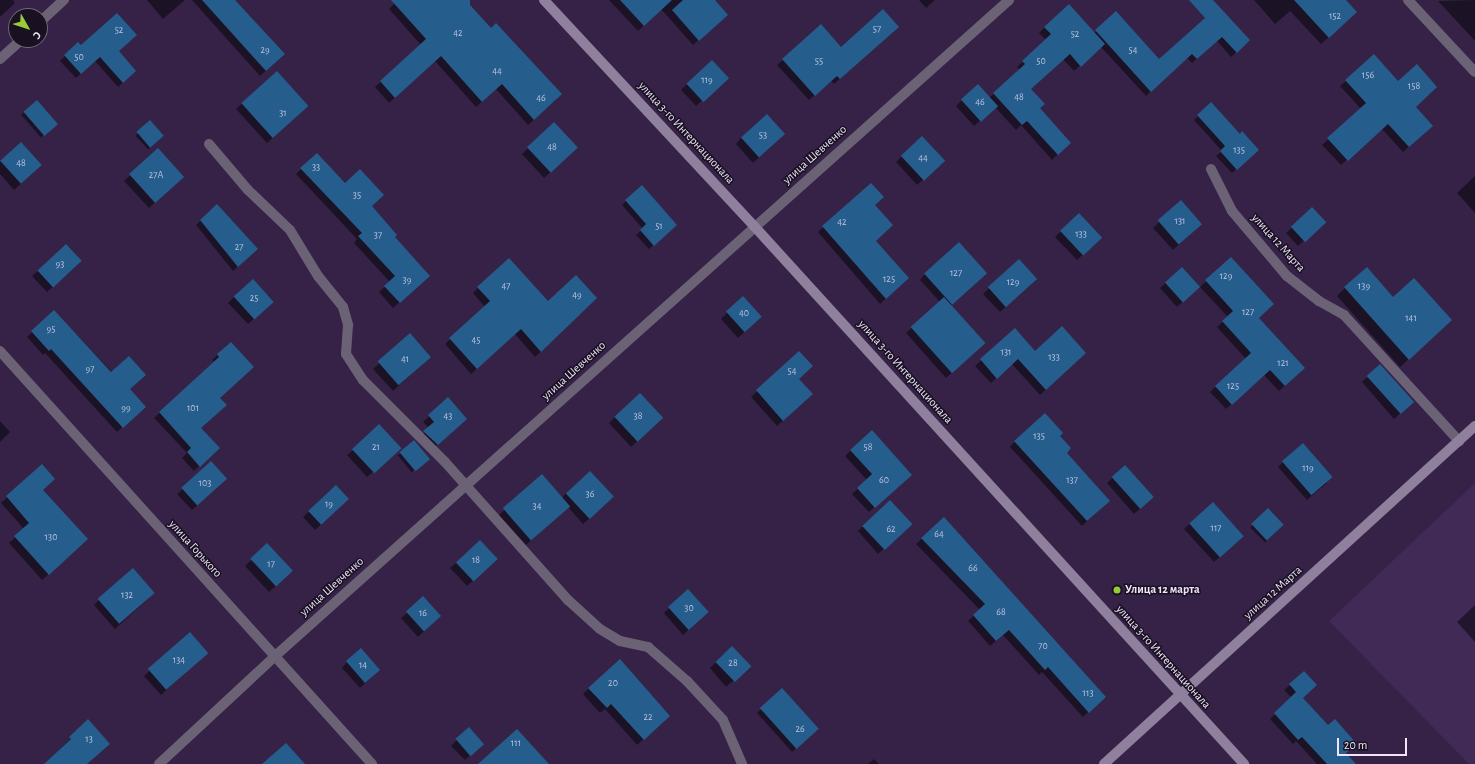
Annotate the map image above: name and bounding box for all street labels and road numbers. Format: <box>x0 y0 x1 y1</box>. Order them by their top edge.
street label: улица 3-го Интернационала <box>635 79 737 187</box>
street label: улица Шевченко <box>780 123 850 187</box>
street label: улица 12 Марта <box>1248 211 1308 275</box>
street label: улица 3-го Интернационала <box>855 317 955 427</box>
street label: улица Шевченко <box>539 339 609 403</box>
street label: улица Горького <box>166 517 224 581</box>
street label: улица Шевченко <box>297 555 367 619</box>
street label: улица 12 Марта <box>1241 563 1305 623</box>
street label: улица 3-го Интернационала <box>1113 602 1213 712</box>

